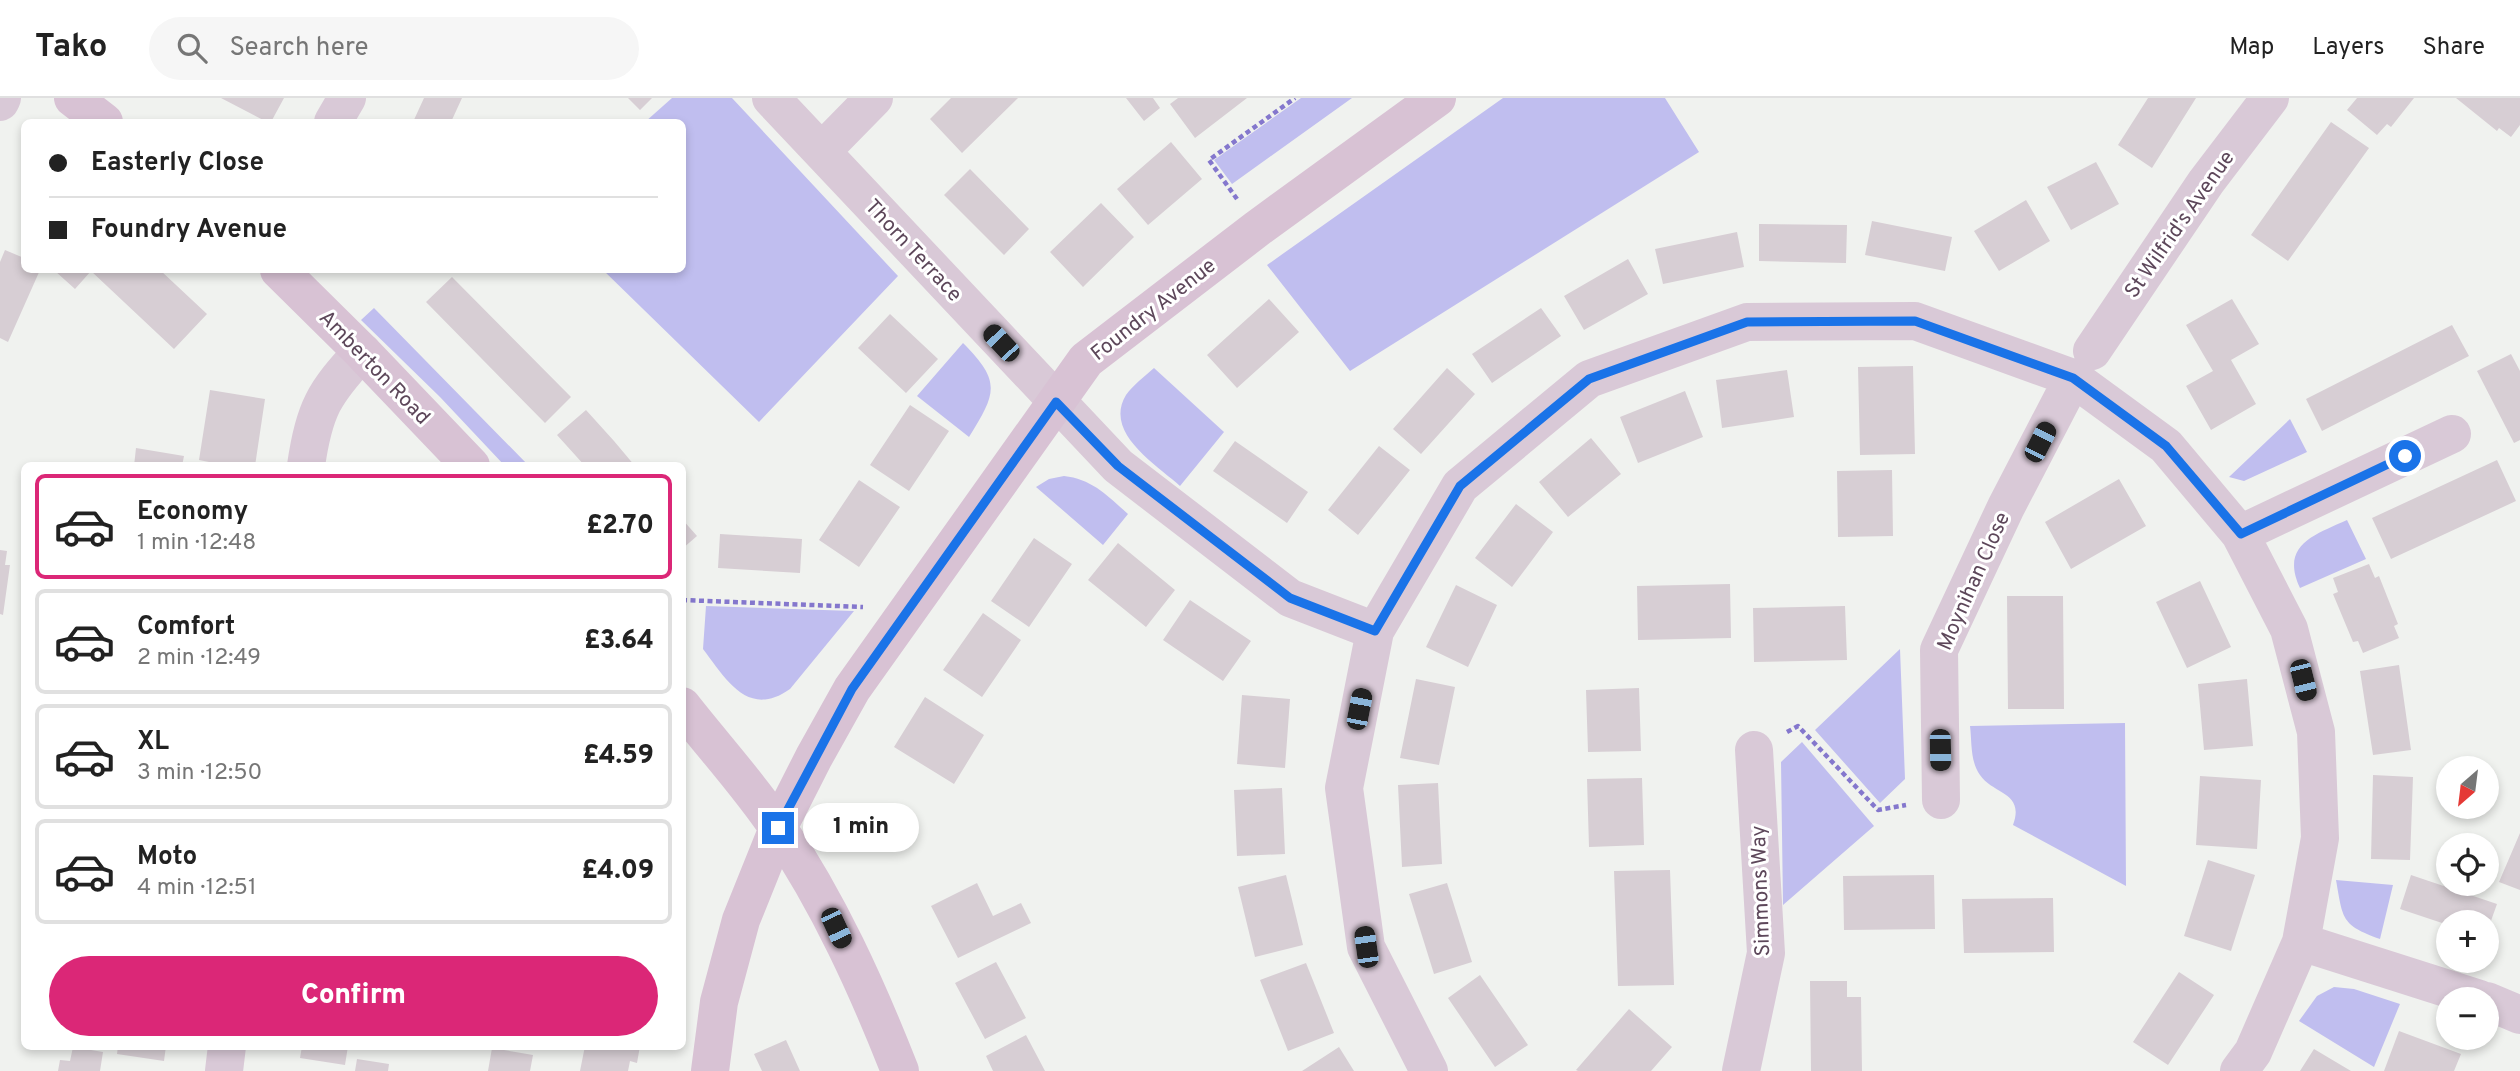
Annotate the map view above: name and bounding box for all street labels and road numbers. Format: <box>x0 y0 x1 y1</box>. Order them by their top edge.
street label: St Wilfrid's Avenue <box>2119 146 2241 304</box>
street label: Thorn Terrace <box>858 194 967 308</box>
street label: Foundry Avenue <box>1086 253 1222 367</box>
street label: Amberton Road <box>312 305 435 431</box>
street label: Moynihan Close <box>1932 508 2017 655</box>
street label: Simmons Way <box>1746 825 1777 957</box>

